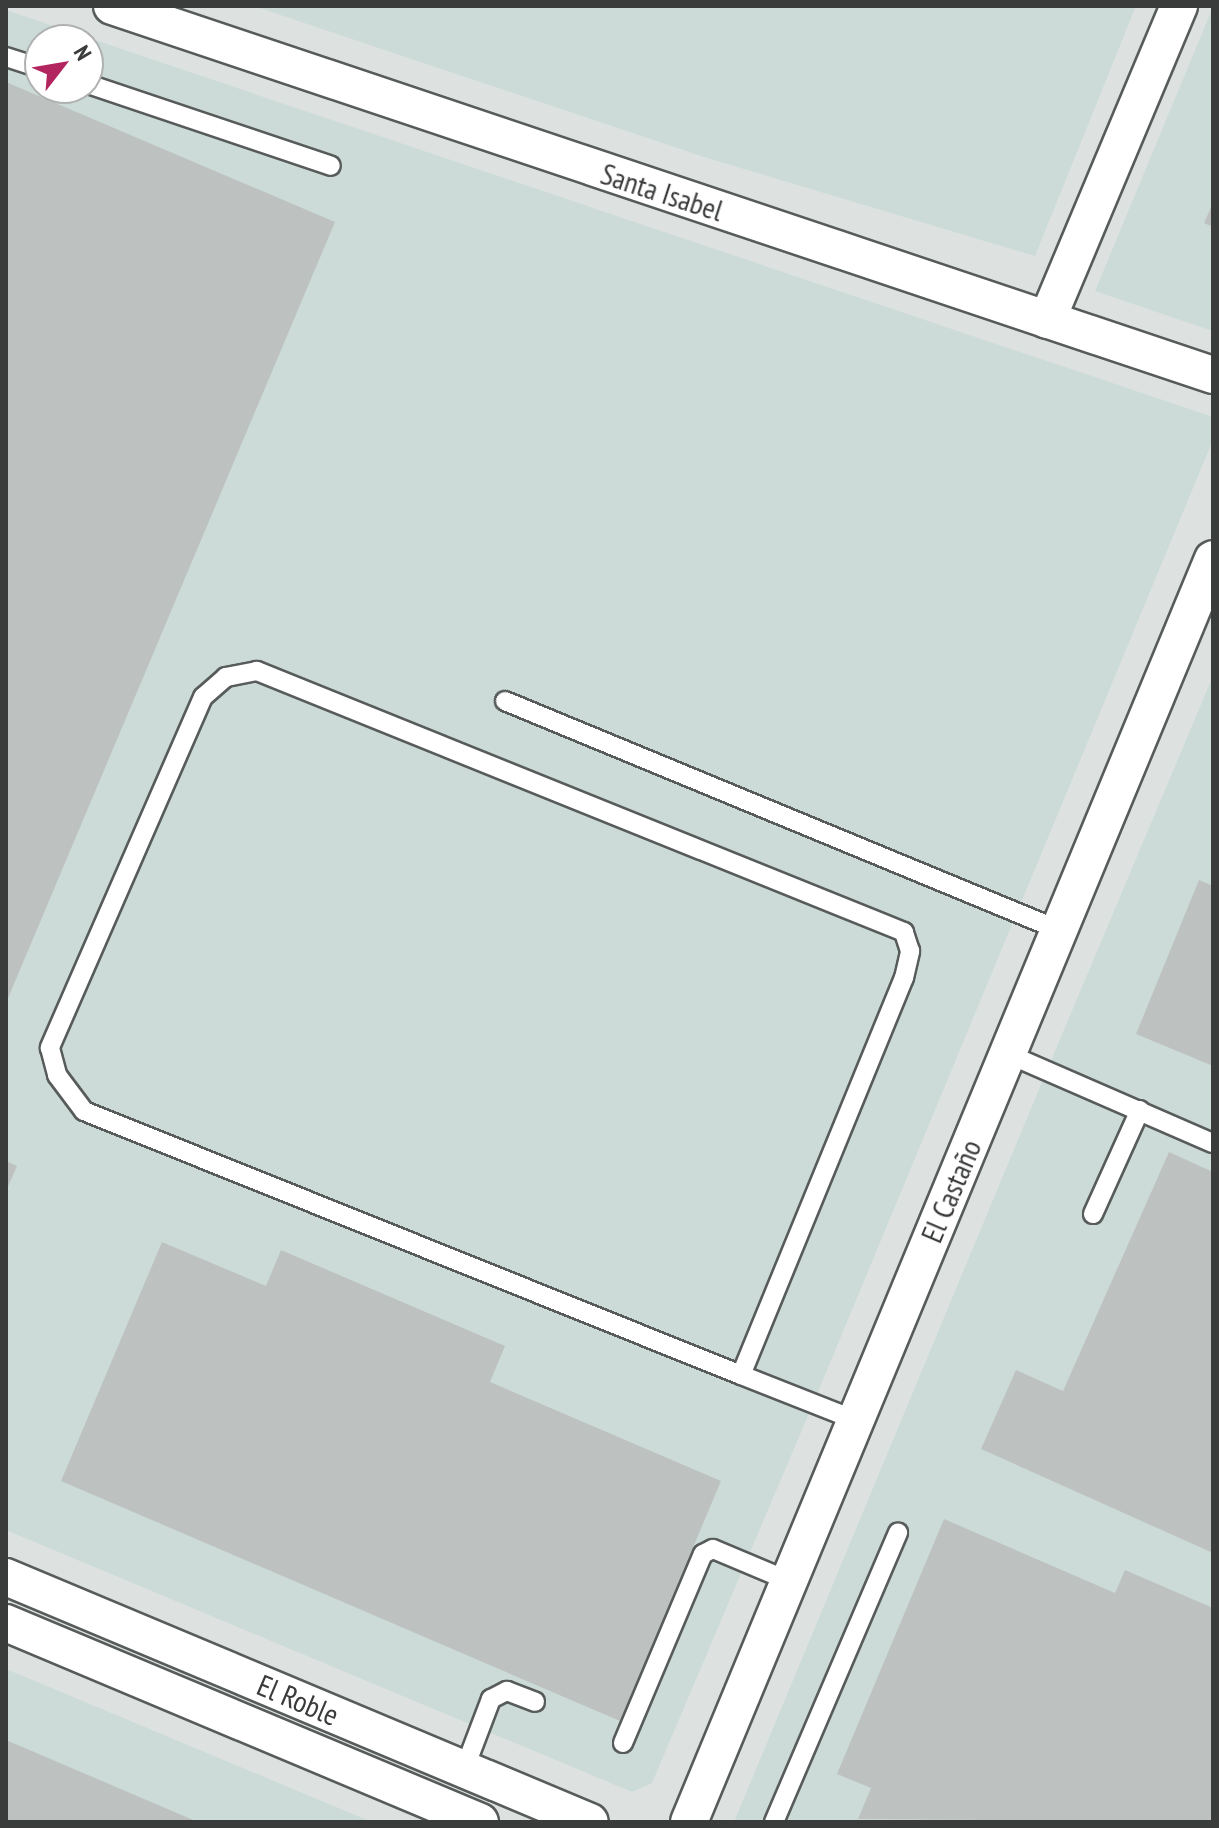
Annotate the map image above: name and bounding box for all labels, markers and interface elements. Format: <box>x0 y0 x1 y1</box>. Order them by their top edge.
north arrow <box>24 24 104 104</box>
text: N <box>68 40 98 65</box>
street label: Santa Isabel <box>596 155 728 229</box>
street label: El Castaño <box>913 1134 989 1248</box>
street label: El Roble <box>252 1667 344 1733</box>

